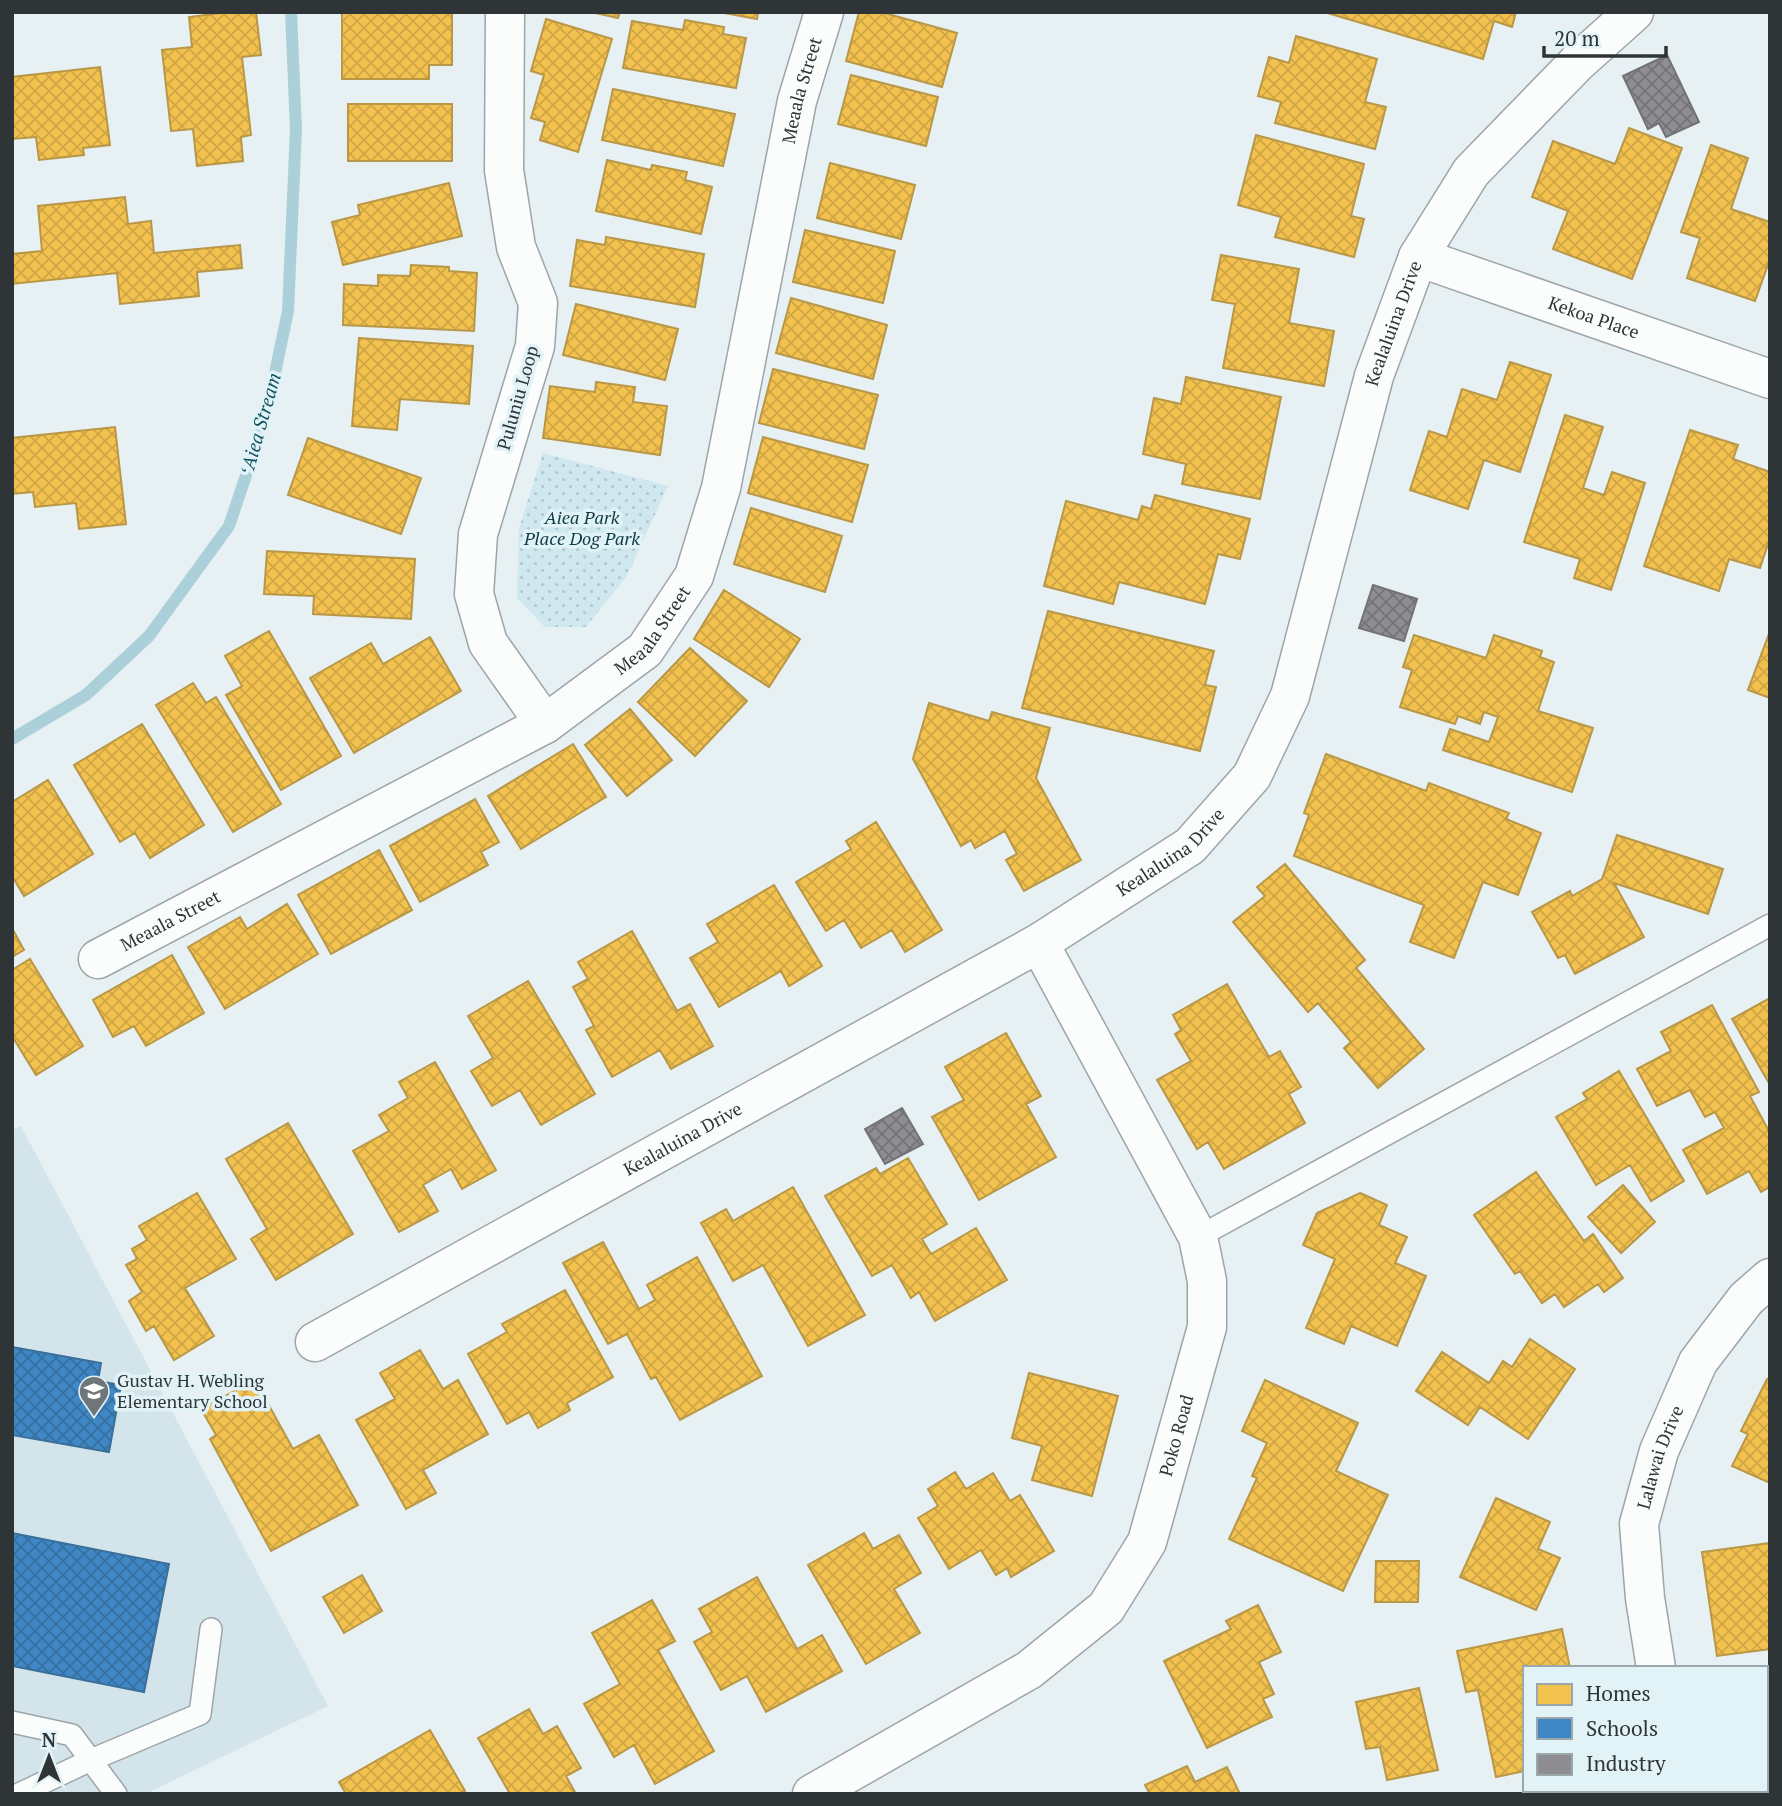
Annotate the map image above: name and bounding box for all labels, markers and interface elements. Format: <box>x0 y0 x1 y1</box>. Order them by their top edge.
scale bar <box>1544 14 1666 58</box>
text: 20 m <box>1554 24 1600 52</box>
street label: Meaala Street <box>776 33 827 146</box>
street label: Kealaluina Drive <box>1359 257 1427 388</box>
street label: Kekoa Place <box>1545 290 1643 344</box>
street label: Puluniu Loop <box>491 343 543 453</box>
water label: ʻAiea Stream <box>233 370 286 478</box>
park label: Aiea Park Place Dog Park <box>523 505 640 550</box>
street label: Meaala Street <box>609 580 695 680</box>
street label: Kealaluina Drive <box>1111 802 1229 901</box>
street label: Meaala Street <box>116 884 225 956</box>
street label: Kealaluina Drive <box>619 1096 746 1181</box>
place label: Gustav H. Webling Elementary School <box>117 1368 268 1413</box>
school or university icon: Gustav H. Webling Elementary School <box>77 1374 111 1418</box>
street label: Poko Road <box>1153 1392 1199 1479</box>
street label: Lalawai Drive <box>1631 1401 1689 1512</box>
legend <box>1523 1666 1768 1792</box>
text: Homes <box>1586 1679 1651 1707</box>
text: Schools <box>1586 1714 1658 1742</box>
north arrow <box>14 1722 84 1792</box>
text: N <box>42 1727 57 1752</box>
text: Industry <box>1586 1749 1666 1777</box>

